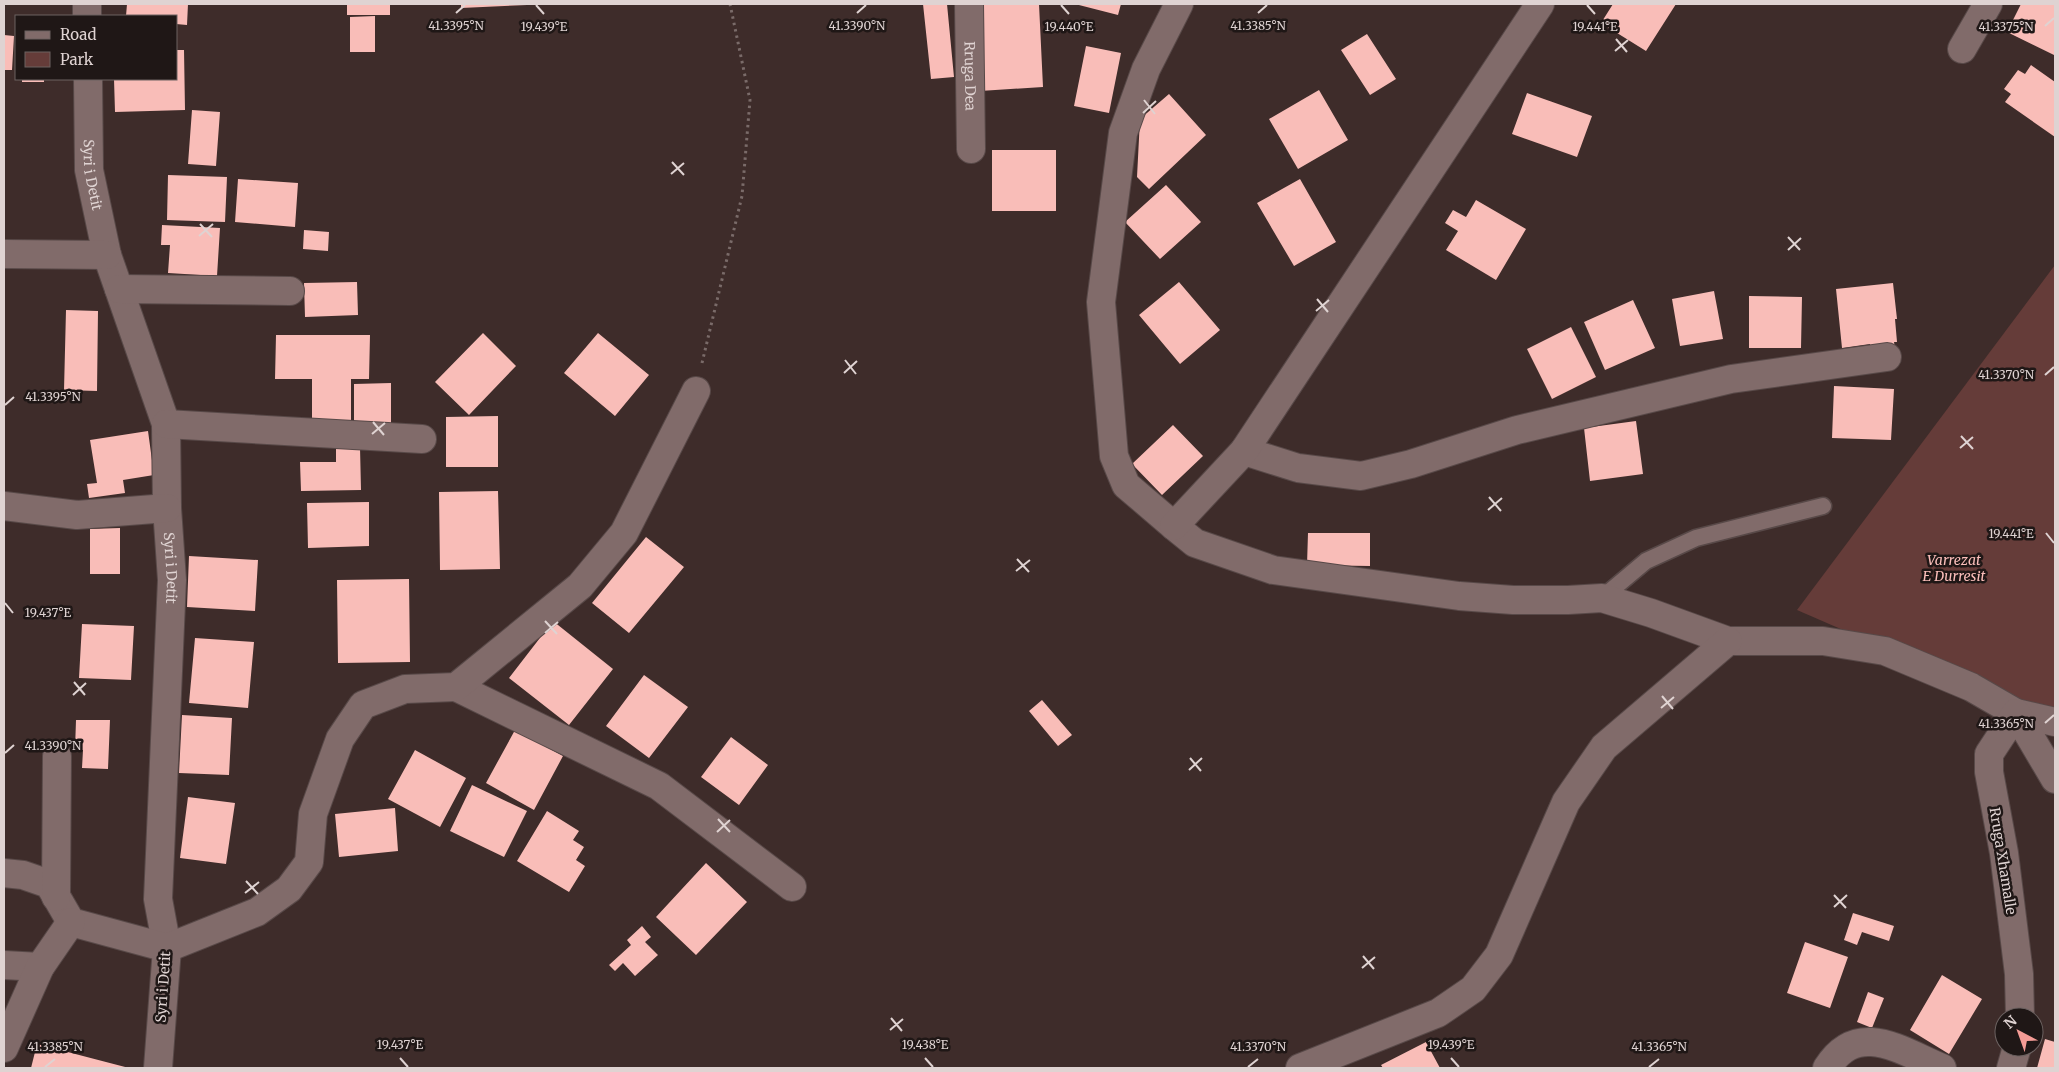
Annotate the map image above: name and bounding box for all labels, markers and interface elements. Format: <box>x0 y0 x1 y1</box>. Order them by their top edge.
legend <box>15 15 178 80</box>
text: 41.3395°N <box>428 18 484 33</box>
text: 41.3390°N <box>829 18 886 33</box>
text: 41.3385°N <box>1230 18 1286 33</box>
text: 19.439°E <box>521 19 568 34</box>
text: 19.440°E <box>1045 19 1094 34</box>
text: 19.441°E <box>1572 19 1618 34</box>
text: 41.3375°N <box>1979 19 2034 34</box>
text: Road <box>60 25 96 44</box>
street label: Rruga Dea <box>961 41 979 111</box>
text: Park <box>60 50 94 69</box>
street label: Syri i Detit <box>80 139 106 212</box>
text: 41.3370°N <box>1978 367 2035 382</box>
text: 41.3395°N <box>25 389 81 404</box>
text: 19.441°E <box>1988 526 2034 541</box>
street label: Syri i Detit <box>160 532 181 605</box>
park label: Varrezat E Durresit <box>1923 551 1986 585</box>
text: 19.437°E <box>25 605 72 620</box>
text: 41.3365°N <box>1978 716 2034 731</box>
text: 41.3390°N <box>25 738 82 753</box>
street label: Rruga Xhamalle <box>1986 806 2020 916</box>
street label: Syri i Detit <box>152 950 175 1023</box>
north arrow <box>1994 1007 2044 1057</box>
text: N <box>2000 1012 2021 1033</box>
text: 19.437°E <box>377 1037 424 1052</box>
text: 19.438°E <box>902 1037 949 1052</box>
text: 19.439°E <box>1428 1037 1475 1052</box>
text: 41.3385°N <box>27 1039 83 1054</box>
text: 41.3370°N <box>1230 1039 1287 1054</box>
text: 41.3365°N <box>1631 1039 1687 1054</box>

